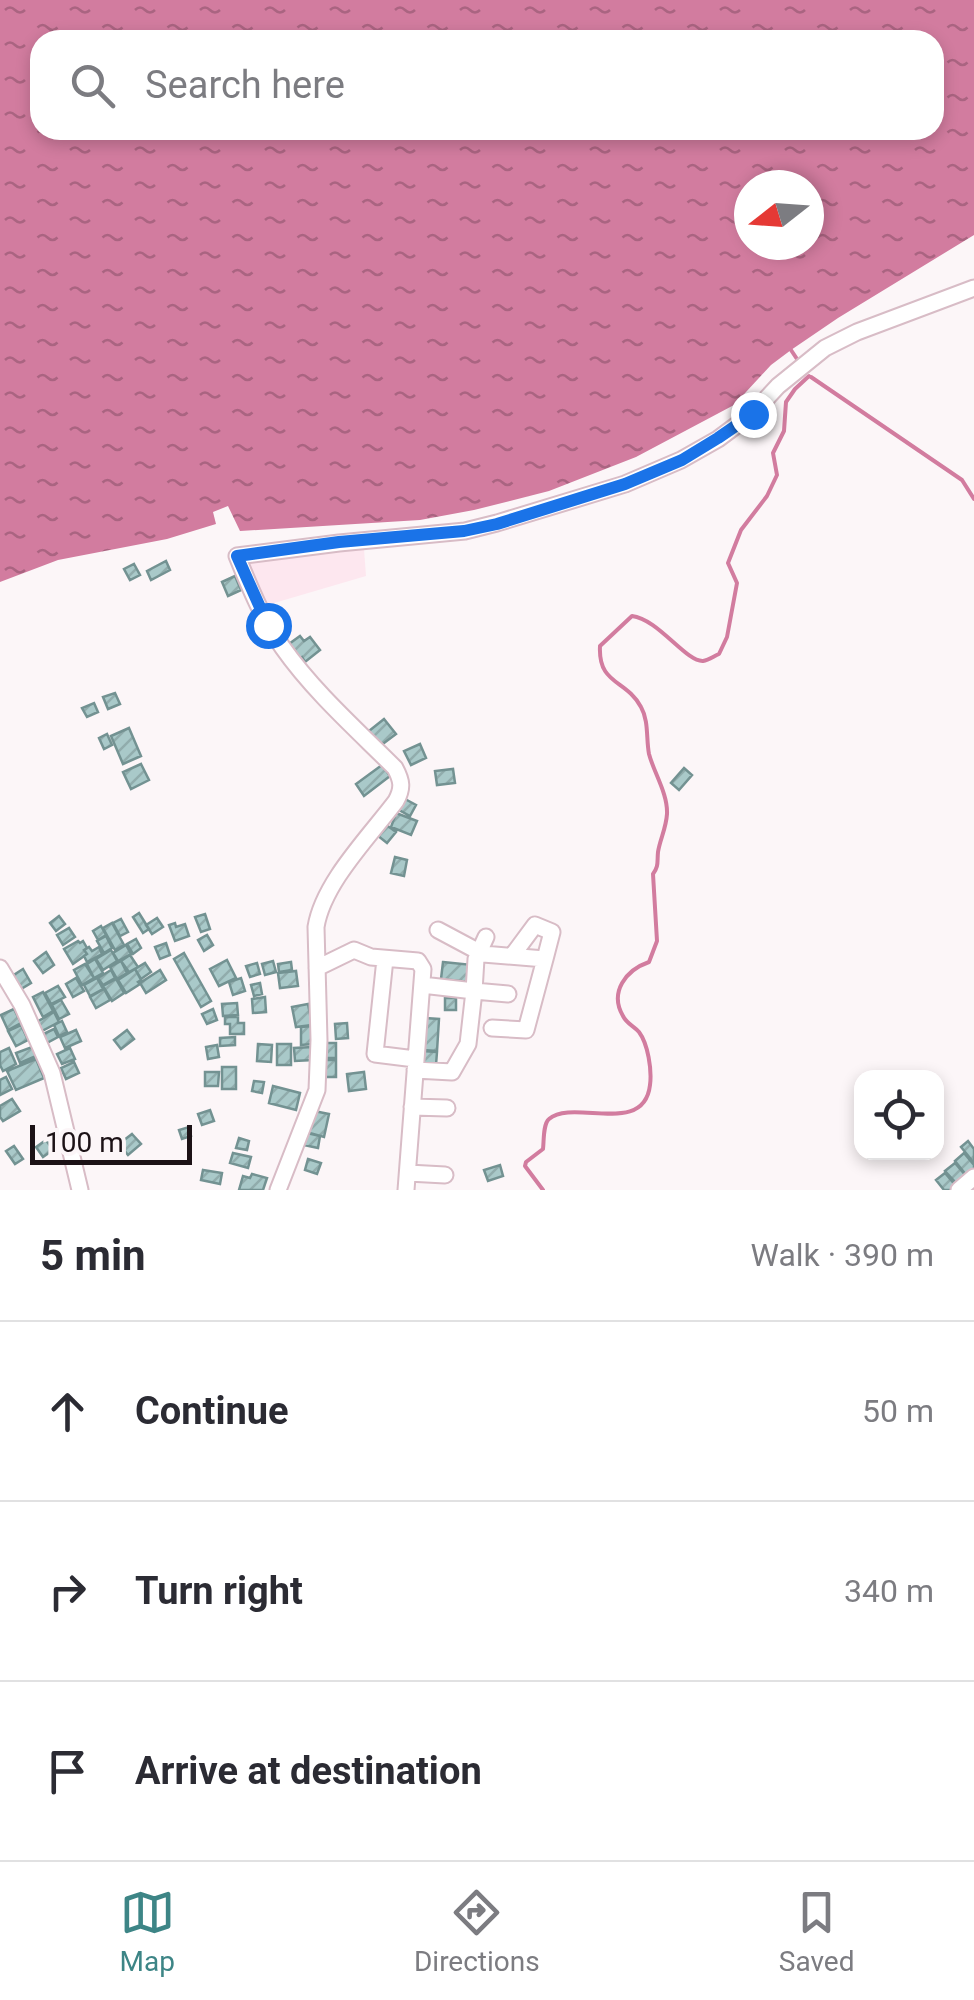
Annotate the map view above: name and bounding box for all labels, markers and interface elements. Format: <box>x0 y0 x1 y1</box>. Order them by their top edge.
search box <box>30 30 944 140</box>
icon: search <box>65 58 120 113</box>
text: Search here <box>145 63 345 107</box>
north arrow <box>734 170 824 260</box>
route end <box>731 392 777 438</box>
route start <box>246 603 292 649</box>
map controls <box>854 1070 944 1160</box>
button: locate <box>854 1070 944 1160</box>
scale bar <box>30 1120 192 1164</box>
text: 100 m <box>45 1126 124 1159</box>
text: 5 min <box>40 1231 146 1280</box>
text: Walk · 390 m <box>751 1236 934 1274</box>
icon: ahead <box>40 1384 95 1439</box>
text: Continue <box>135 1389 289 1433</box>
text: 50 m <box>862 1392 934 1430</box>
icon: right <box>40 1564 95 1619</box>
text: Turn right <box>135 1569 303 1613</box>
text: 340 m <box>844 1572 934 1610</box>
icon: arrive <box>40 1744 95 1799</box>
text: Arrive at destination <box>135 1749 482 1793</box>
tab: Map <box>120 1885 175 1978</box>
tab: Directions <box>414 1885 540 1978</box>
tab: Saved <box>779 1885 854 1978</box>

